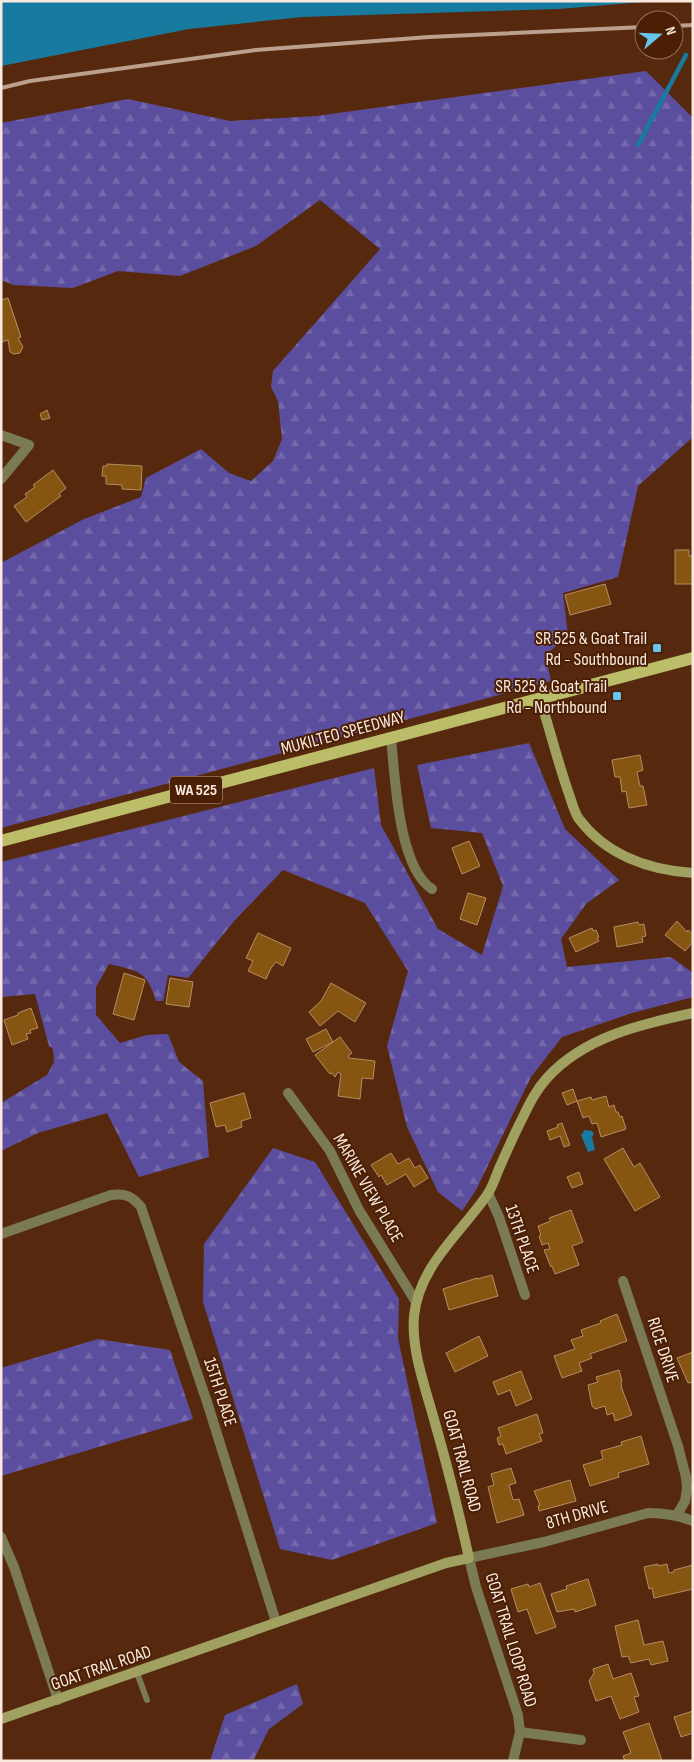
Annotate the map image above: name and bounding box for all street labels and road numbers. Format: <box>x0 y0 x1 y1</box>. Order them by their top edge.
street label: MUKILTEO SPEEDWAY <box>279 706 408 760</box>
road number: WA 525 <box>170 776 222 804</box>
street label: MARINE VIEW PLACE <box>328 1130 408 1246</box>
street label: 13TH PLACE <box>500 1202 544 1276</box>
street label: RICE DRIVE <box>643 1315 683 1385</box>
street label: 15TH PLACE <box>199 1355 241 1429</box>
street label: GOAT TRAIL ROAD <box>438 1408 486 1514</box>
street label: 8TH DRIVE <box>544 1496 610 1534</box>
street label: GOAT TRAIL LOOP ROAD <box>481 1570 541 1710</box>
street label: GOAT TRAIL ROAD <box>48 1641 154 1695</box>

